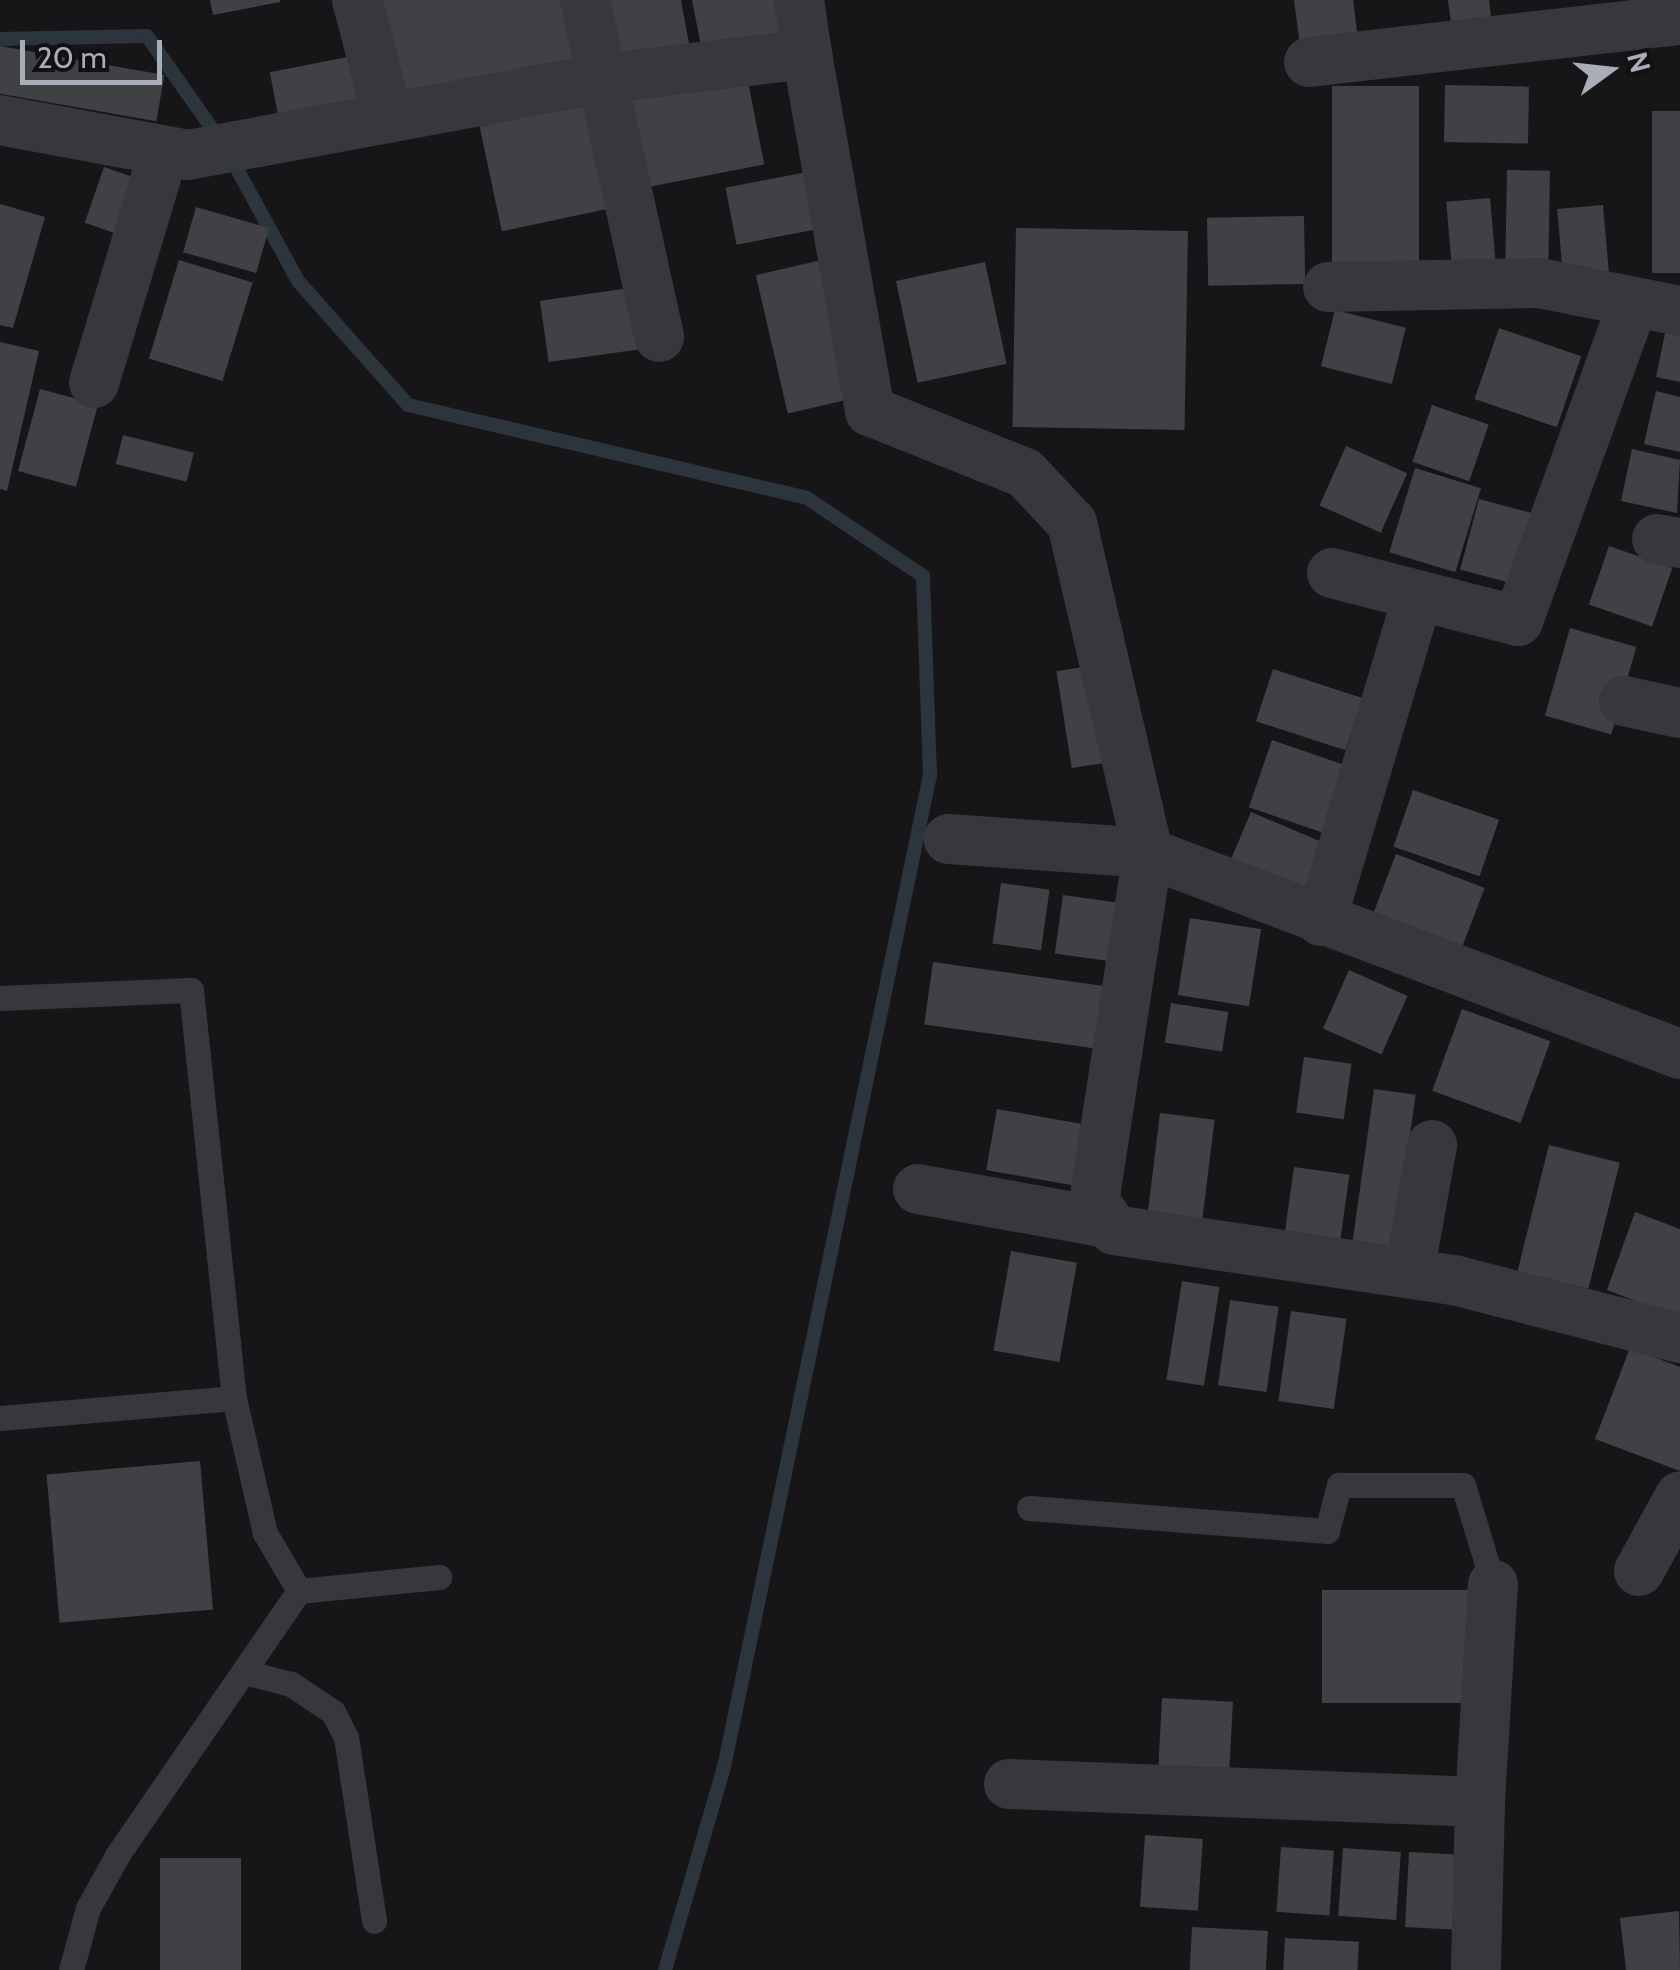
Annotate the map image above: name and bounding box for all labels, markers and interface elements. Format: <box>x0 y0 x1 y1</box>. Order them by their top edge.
scale bar <box>25 20 168 82</box>
north arrow <box>1560 20 1660 120</box>
text: 20 m <box>37 39 107 76</box>
text: N <box>1620 48 1658 76</box>

